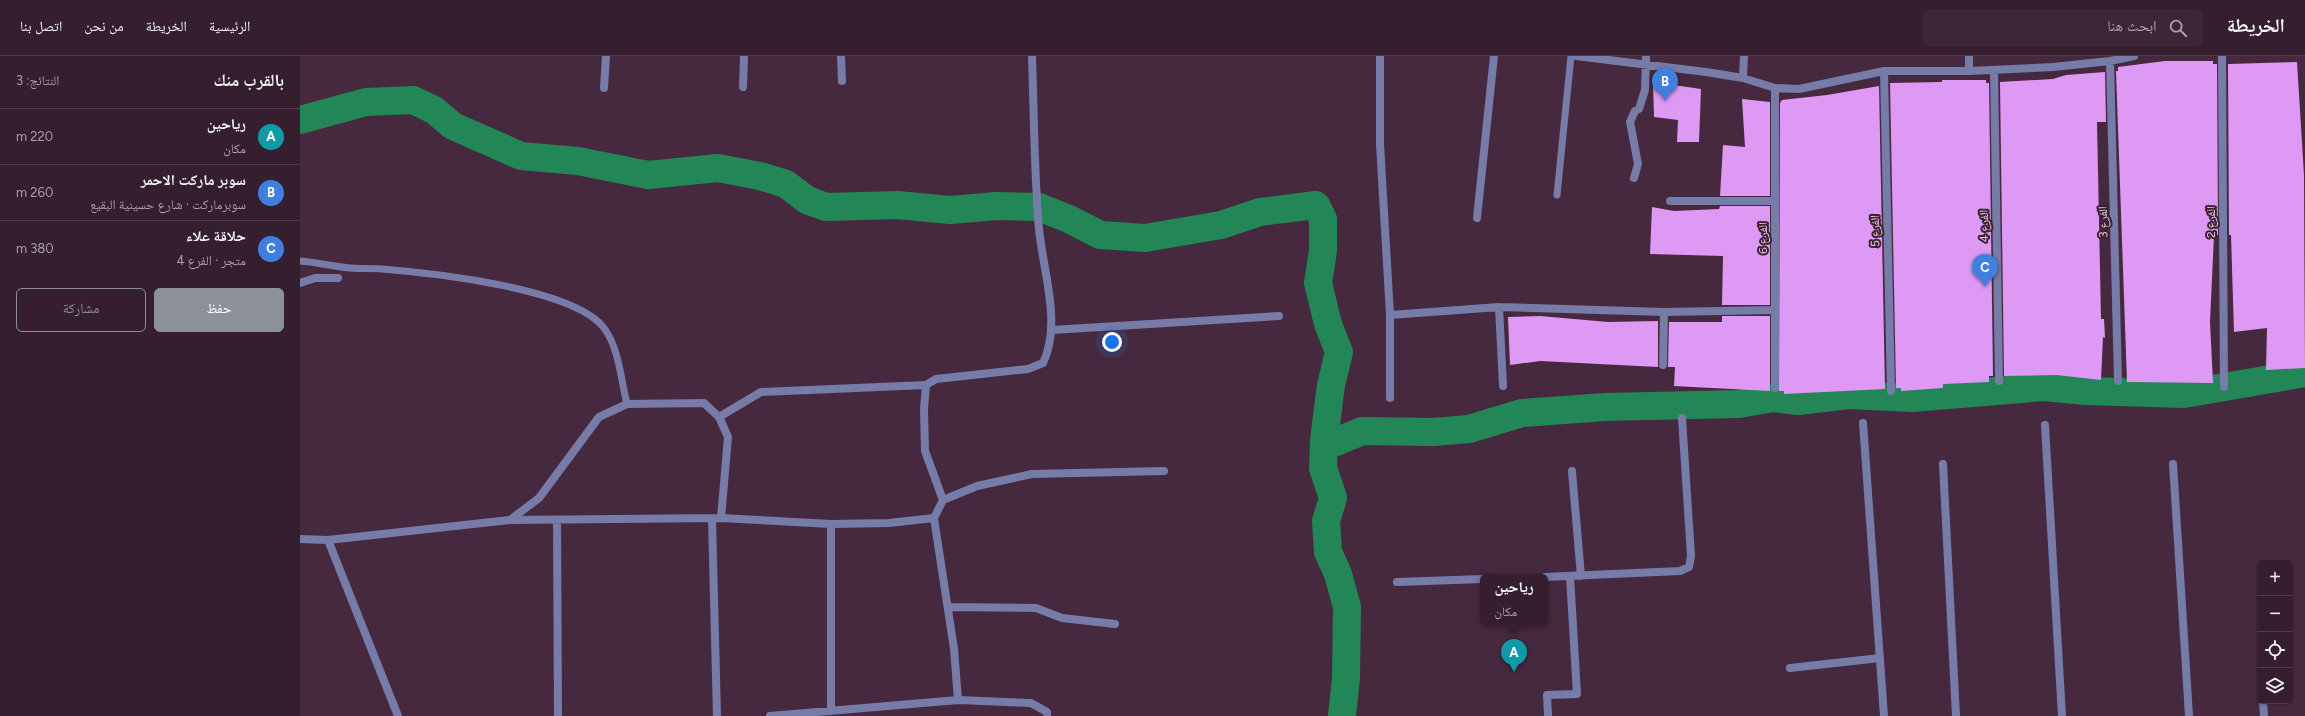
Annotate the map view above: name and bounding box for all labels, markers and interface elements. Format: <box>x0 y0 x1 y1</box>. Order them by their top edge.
search box <box>1923 10 2203 46</box>
text: الخريطة <box>2227 14 2285 37</box>
text: ابحث هنا <box>2107 17 2157 35</box>
icon: search <box>2167 17 2189 39</box>
text: اتصل بنا <box>20 18 62 35</box>
text: من نحن <box>84 18 124 35</box>
text: الخريطة <box>146 18 187 35</box>
text: الرئيسية <box>209 18 250 35</box>
pin: B <box>1652 68 1678 101</box>
text: بالقرب منك <box>214 70 284 90</box>
text: النتائج: 3 <box>16 73 59 88</box>
text: رياحين <box>207 115 246 133</box>
text: 220 m <box>16 129 53 144</box>
text: A <box>266 129 276 144</box>
text: مكان <box>223 141 246 156</box>
text: سوبر ماركت الاحمر <box>141 171 246 189</box>
text: 260 m <box>16 185 53 200</box>
text: B <box>267 185 275 200</box>
text: سوبرماركت · شارع حسينية البقيع <box>90 197 246 212</box>
street label: الفرع 3 <box>2095 206 2112 238</box>
street label: الفرع 2 <box>2204 206 2219 238</box>
street label: الفرع 4 <box>1977 209 1992 242</box>
street label: الفرع 5 <box>1868 215 1883 247</box>
street label: الفرع 6 <box>1756 222 1771 254</box>
text: حلاقة علاء <box>186 227 246 245</box>
text: 380 m <box>16 241 54 256</box>
text: C <box>266 241 276 256</box>
text: متجر · الفرع 4 <box>176 253 246 268</box>
pin: C <box>1972 254 1998 287</box>
button: مشاركة <box>16 288 146 332</box>
button: حفظ <box>154 288 284 332</box>
your location <box>1102 332 1122 352</box>
map controls <box>2257 560 2293 704</box>
button: + <box>2257 560 2293 596</box>
popup <box>1480 574 1548 626</box>
text: رياحين <box>1494 578 1534 596</box>
button: − <box>2257 596 2293 632</box>
text: مكان <box>1494 604 1517 619</box>
button: locate <box>2257 632 2293 668</box>
pin: A <box>1501 639 1527 672</box>
button: layers <box>2257 668 2293 704</box>

